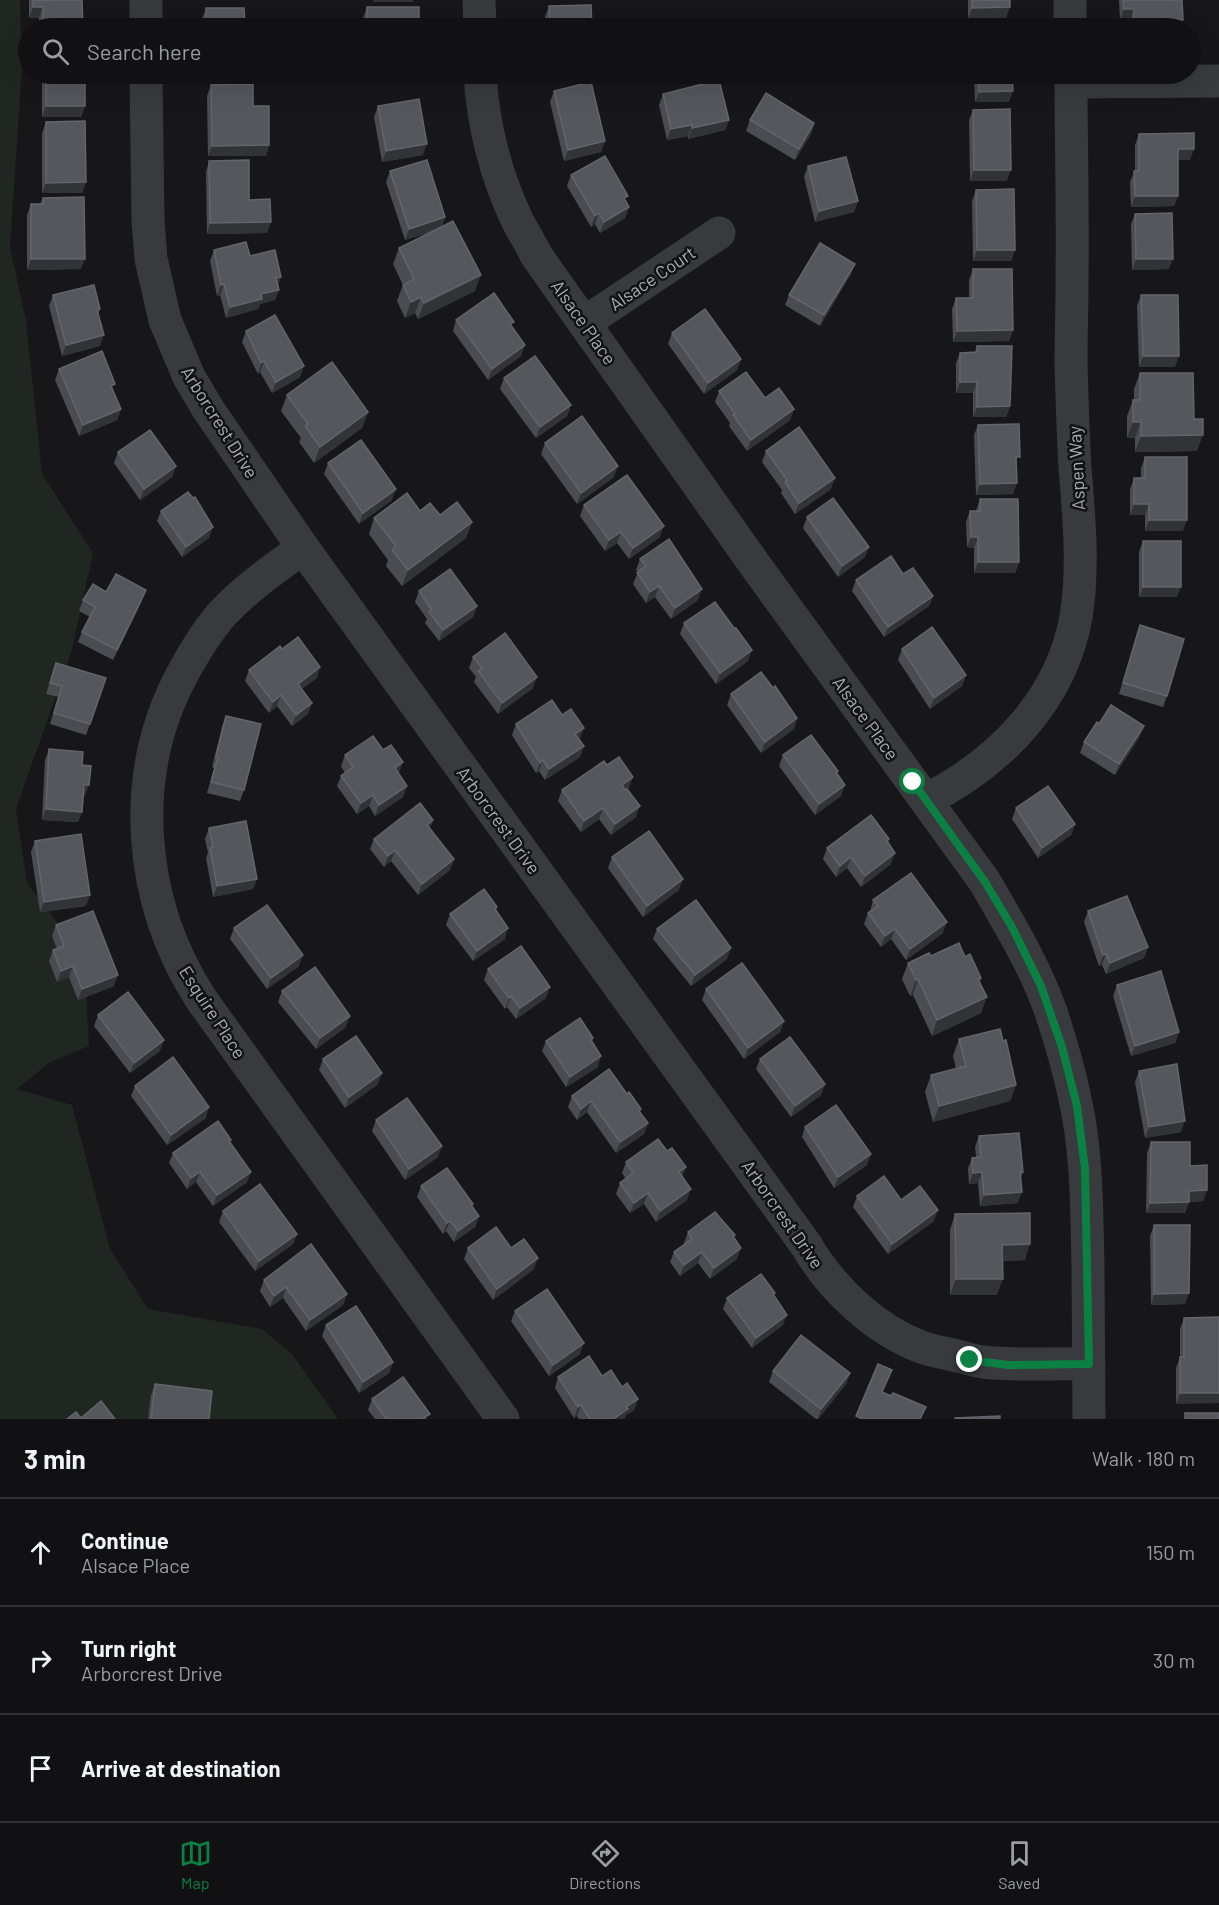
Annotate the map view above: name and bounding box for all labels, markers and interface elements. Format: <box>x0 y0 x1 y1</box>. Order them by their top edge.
search box <box>18 18 1201 84</box>
icon: search <box>39 35 72 68</box>
text: Search here <box>87 38 201 64</box>
street label: Alsace Court <box>605 241 699 315</box>
street label: Alsace Place <box>547 275 621 369</box>
street label: Arborcrest Drive <box>177 362 263 482</box>
street label: Aspen Way <box>1063 425 1089 511</box>
street label: Alsace Place <box>828 672 904 764</box>
street label: Arborcrest Drive <box>453 762 545 878</box>
route start <box>899 768 925 794</box>
street label: Esquire Place <box>175 961 251 1063</box>
street label: Arborcrest Drive <box>737 1155 829 1273</box>
route end <box>956 1346 982 1372</box>
text: 3 min <box>24 1443 86 1474</box>
text: Walk · 180 m <box>1092 1446 1195 1470</box>
text: Continue <box>81 1527 169 1553</box>
icon: ahead <box>24 1536 57 1569</box>
text: 150 m <box>1146 1540 1195 1564</box>
text: Alsace Place <box>81 1553 190 1577</box>
text: Turn right <box>81 1635 176 1661</box>
icon: right <box>24 1644 57 1677</box>
text: 30 m <box>1153 1648 1195 1672</box>
text: Arborcrest Drive <box>81 1661 223 1685</box>
icon: arrive <box>24 1752 57 1785</box>
text: Arrive at destination <box>81 1755 280 1781</box>
tab: Map <box>179 1837 212 1892</box>
tab: Directions <box>569 1837 641 1892</box>
tab: Saved <box>998 1837 1040 1892</box>

